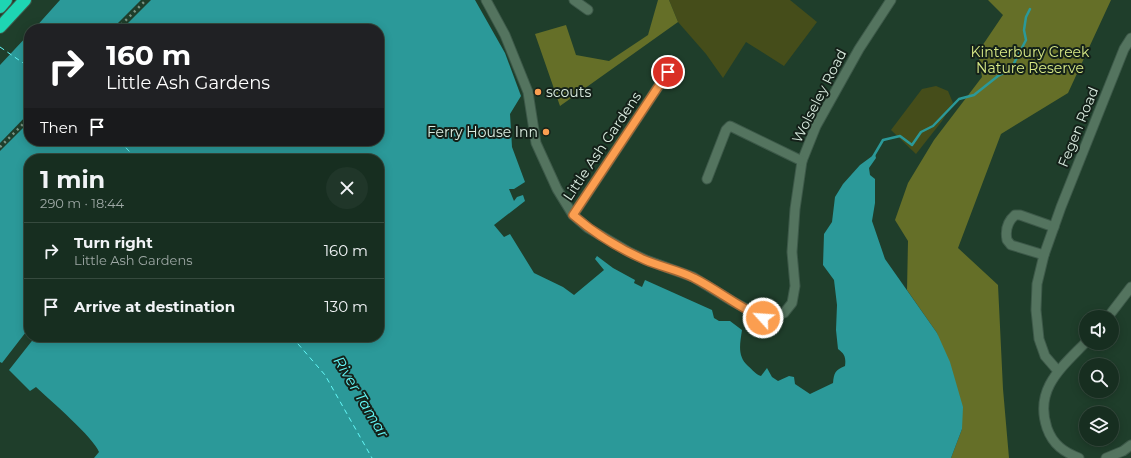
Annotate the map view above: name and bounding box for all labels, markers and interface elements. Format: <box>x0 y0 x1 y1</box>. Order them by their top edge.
text: 160 m <box>106 38 191 72</box>
icon: right <box>40 40 92 92</box>
park label: Kinterbury Creek Nature Reserve <box>971 43 1090 77</box>
street label: Wolseley Road <box>788 46 850 146</box>
pin <box>651 55 685 89</box>
icon: arrive <box>657 61 679 83</box>
text: Little Ash Gardens <box>106 72 270 94</box>
place label: scouts <box>546 83 591 101</box>
street label: Fegen Road <box>1054 84 1102 170</box>
marker: scouts <box>533 87 543 97</box>
street label: Little Ash Gardens <box>559 88 645 204</box>
icon: arrive <box>86 116 108 138</box>
text: Then <box>40 118 78 137</box>
place label: Ferry House Inn <box>427 123 538 141</box>
marker: Ferry House Inn <box>541 127 551 137</box>
text: 1 min <box>40 165 105 194</box>
button: close <box>326 167 368 209</box>
text: 290 m · 18:44 <box>40 195 124 211</box>
text: Turn right <box>74 233 153 252</box>
icon: right <box>40 240 62 262</box>
text: 160 m <box>324 241 368 260</box>
text: Little Ash Gardens <box>74 252 193 268</box>
icon: arrive <box>40 296 62 318</box>
text: Arrive at destination <box>74 297 235 316</box>
text: 130 m <box>324 297 368 316</box>
position arrow <box>742 297 784 339</box>
map controls <box>1079 310 1119 446</box>
button: sound <box>1079 310 1119 350</box>
water label: River Tamar <box>330 352 394 442</box>
button: search <box>1079 358 1119 398</box>
button: layers <box>1079 406 1119 446</box>

